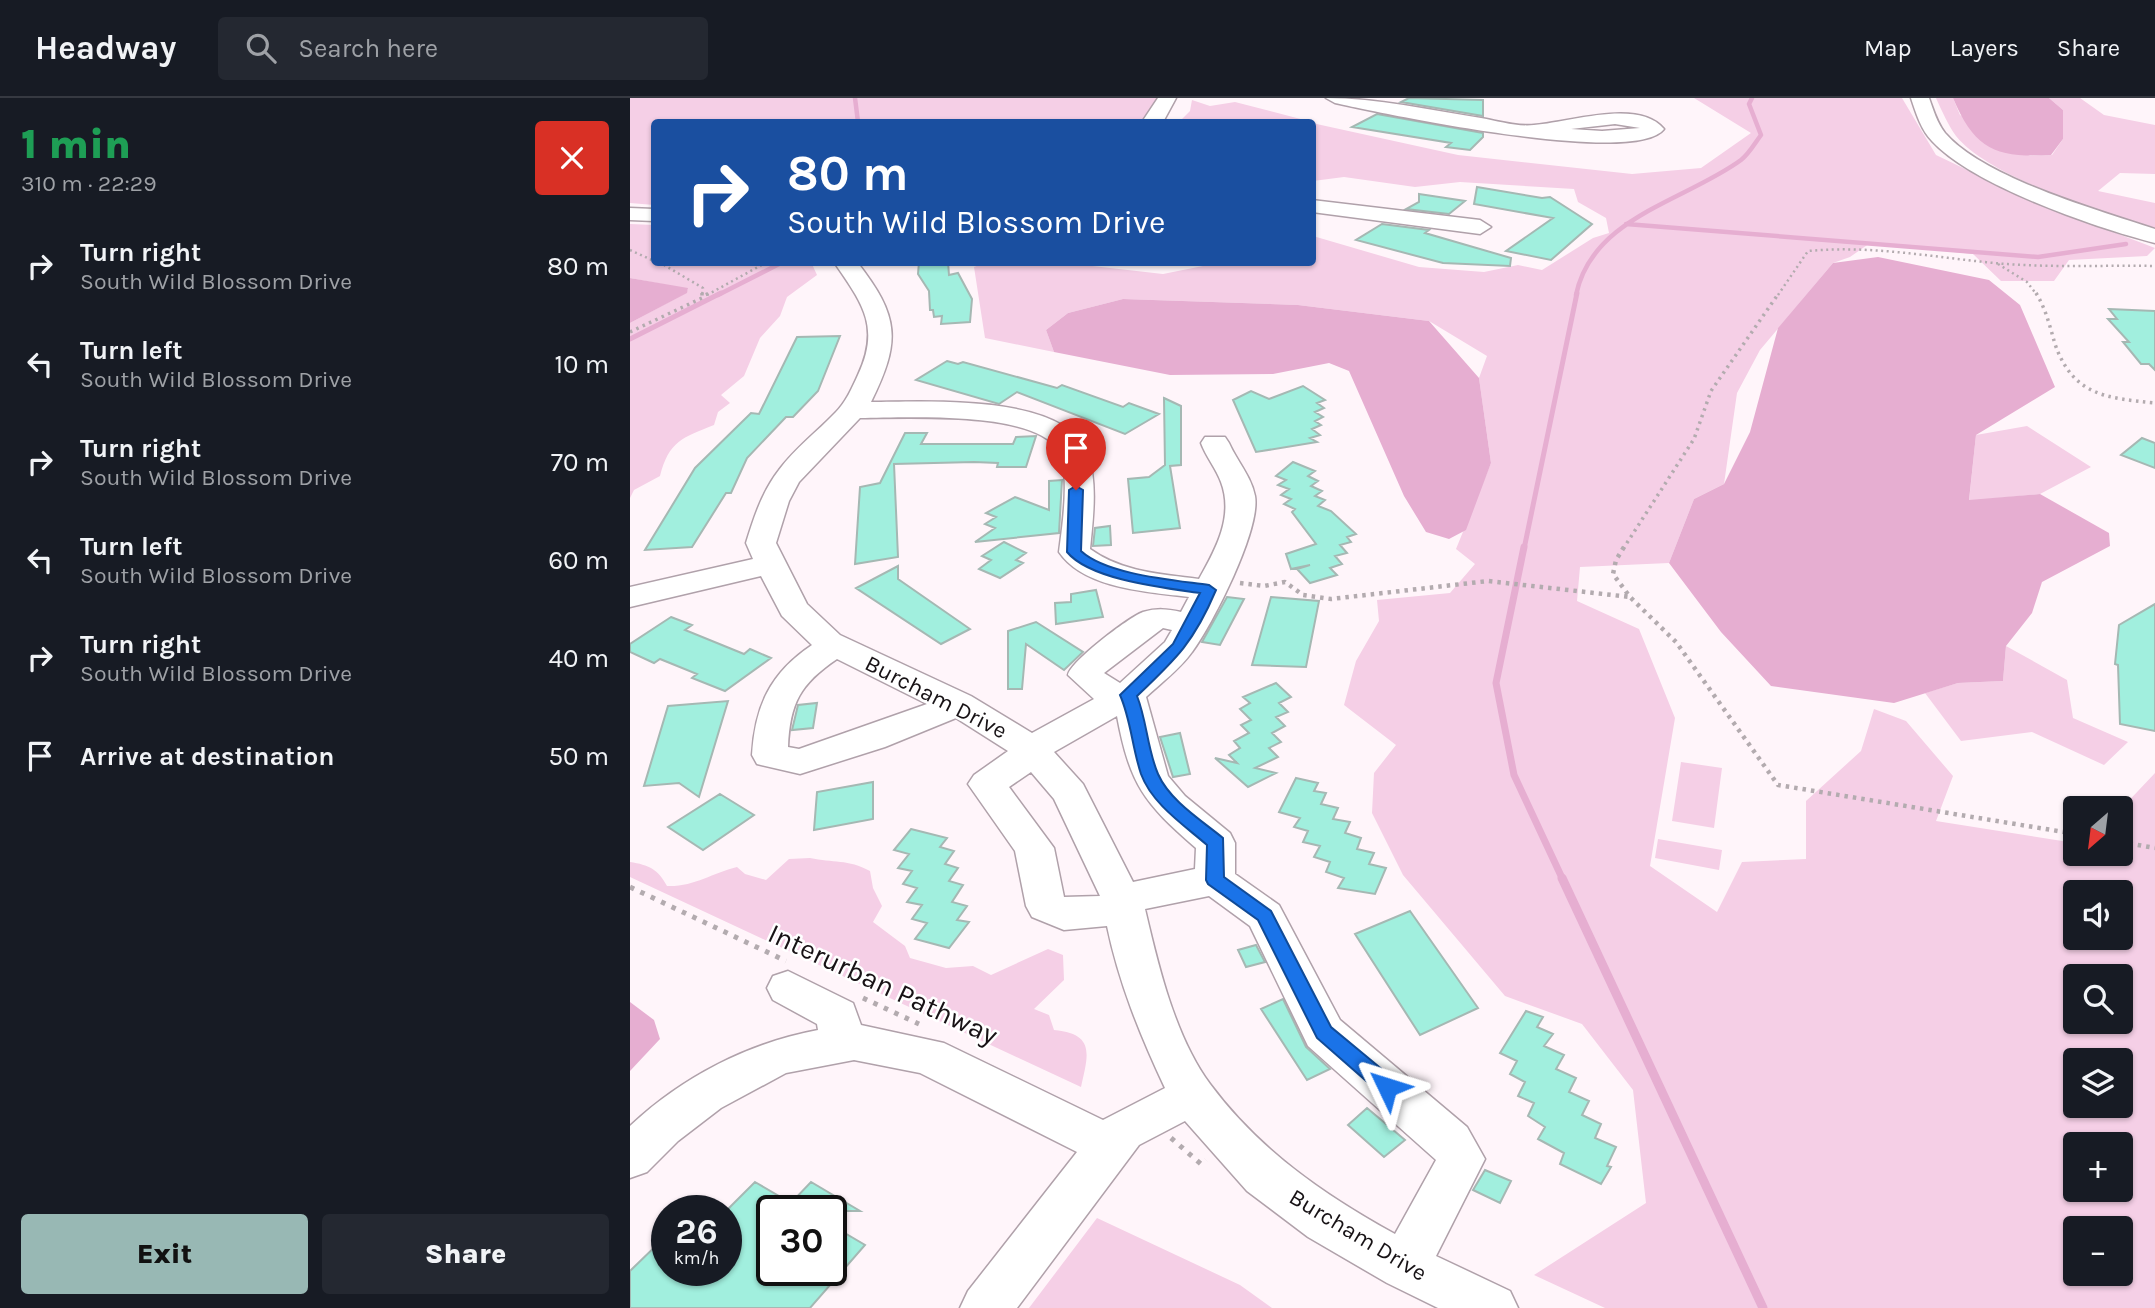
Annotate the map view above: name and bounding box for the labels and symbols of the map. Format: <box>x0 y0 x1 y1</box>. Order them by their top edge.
pin <box>1046 418 1106 490</box>
street label: Burcham Drive <box>861 650 1011 744</box>
north arrow <box>2063 796 2133 866</box>
street label: Interurban Pathway <box>763 916 1003 1052</box>
position arrow <box>1350 1050 1424 1124</box>
street label: Burcham Drive <box>1284 1183 1432 1287</box>
speed limit sign: 30 <box>756 1195 847 1286</box>

